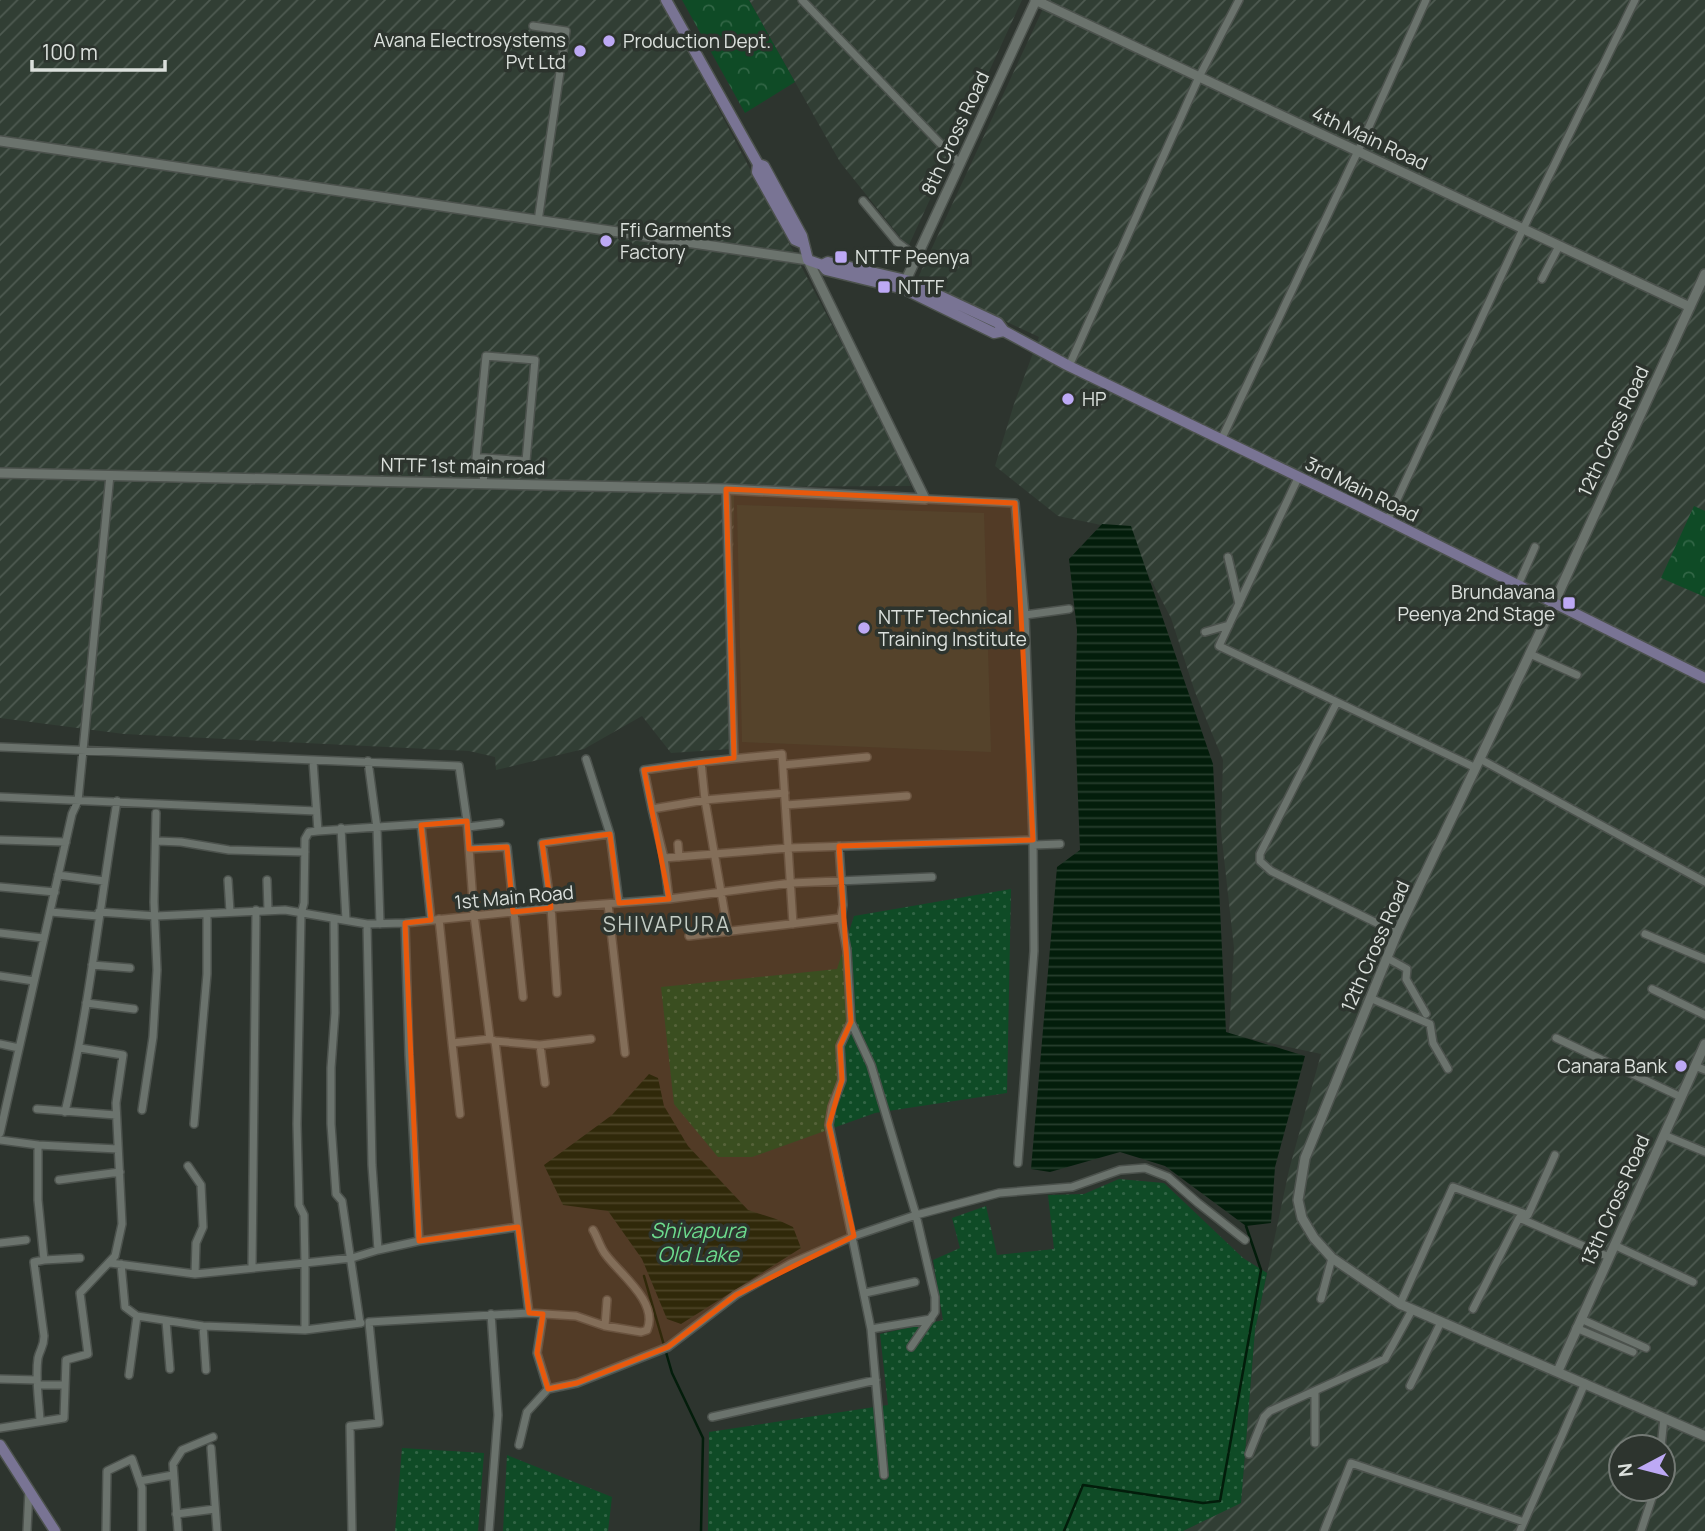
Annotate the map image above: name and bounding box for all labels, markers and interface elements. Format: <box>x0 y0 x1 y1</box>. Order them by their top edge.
place label: Avana Electrosystems Pvt Ltd <box>373 27 566 75</box>
scale bar <box>32 28 164 72</box>
place label: Production Dept. <box>623 28 771 54</box>
marker: Production Dept. <box>601 33 617 49</box>
text: 100 m <box>42 38 98 66</box>
marker: Avana Electrosystems Pvt Ltd <box>572 43 588 59</box>
street label: 8th Cross Road <box>915 67 995 199</box>
street label: 4th Main Road <box>1308 100 1432 176</box>
place label: Ffi Garments Factory <box>620 217 731 265</box>
marker: Ffi Garments Factory <box>598 233 614 249</box>
place label: NTTF Peenya <box>855 244 970 270</box>
marker: NTTF Peenya <box>833 249 849 265</box>
place label: NTTF <box>898 274 945 300</box>
marker: NTTF <box>876 279 892 295</box>
street label: 12th Cross Road <box>1571 362 1655 500</box>
place label: HP <box>1082 386 1106 412</box>
marker: HP <box>1060 391 1076 407</box>
street label: 3rd Main Road <box>1301 450 1423 528</box>
street label: NTTF 1st main road <box>380 452 546 480</box>
place label: Brundavana Peenya 2nd Stage <box>1397 579 1555 627</box>
marker: Brundavana Peenya 2nd Stage <box>1561 595 1577 611</box>
place label: NTTF Technical Training Institute <box>878 604 1027 652</box>
marker: NTTF Technical Training Institute <box>856 620 872 636</box>
street label: 12th Cross Road <box>1334 876 1416 1016</box>
street label: 1st Main Road <box>453 879 575 915</box>
district label: SHIVAPURA <box>603 910 731 938</box>
place label: Canara Bank <box>1557 1053 1668 1079</box>
marker: Canara Bank <box>1673 1058 1689 1074</box>
street label: 13th Cross Road <box>1574 1130 1656 1270</box>
water label: Shivapura Old Lake <box>650 1216 747 1268</box>
north arrow <box>1607 1433 1677 1503</box>
text: N <box>1611 1462 1639 1478</box>

